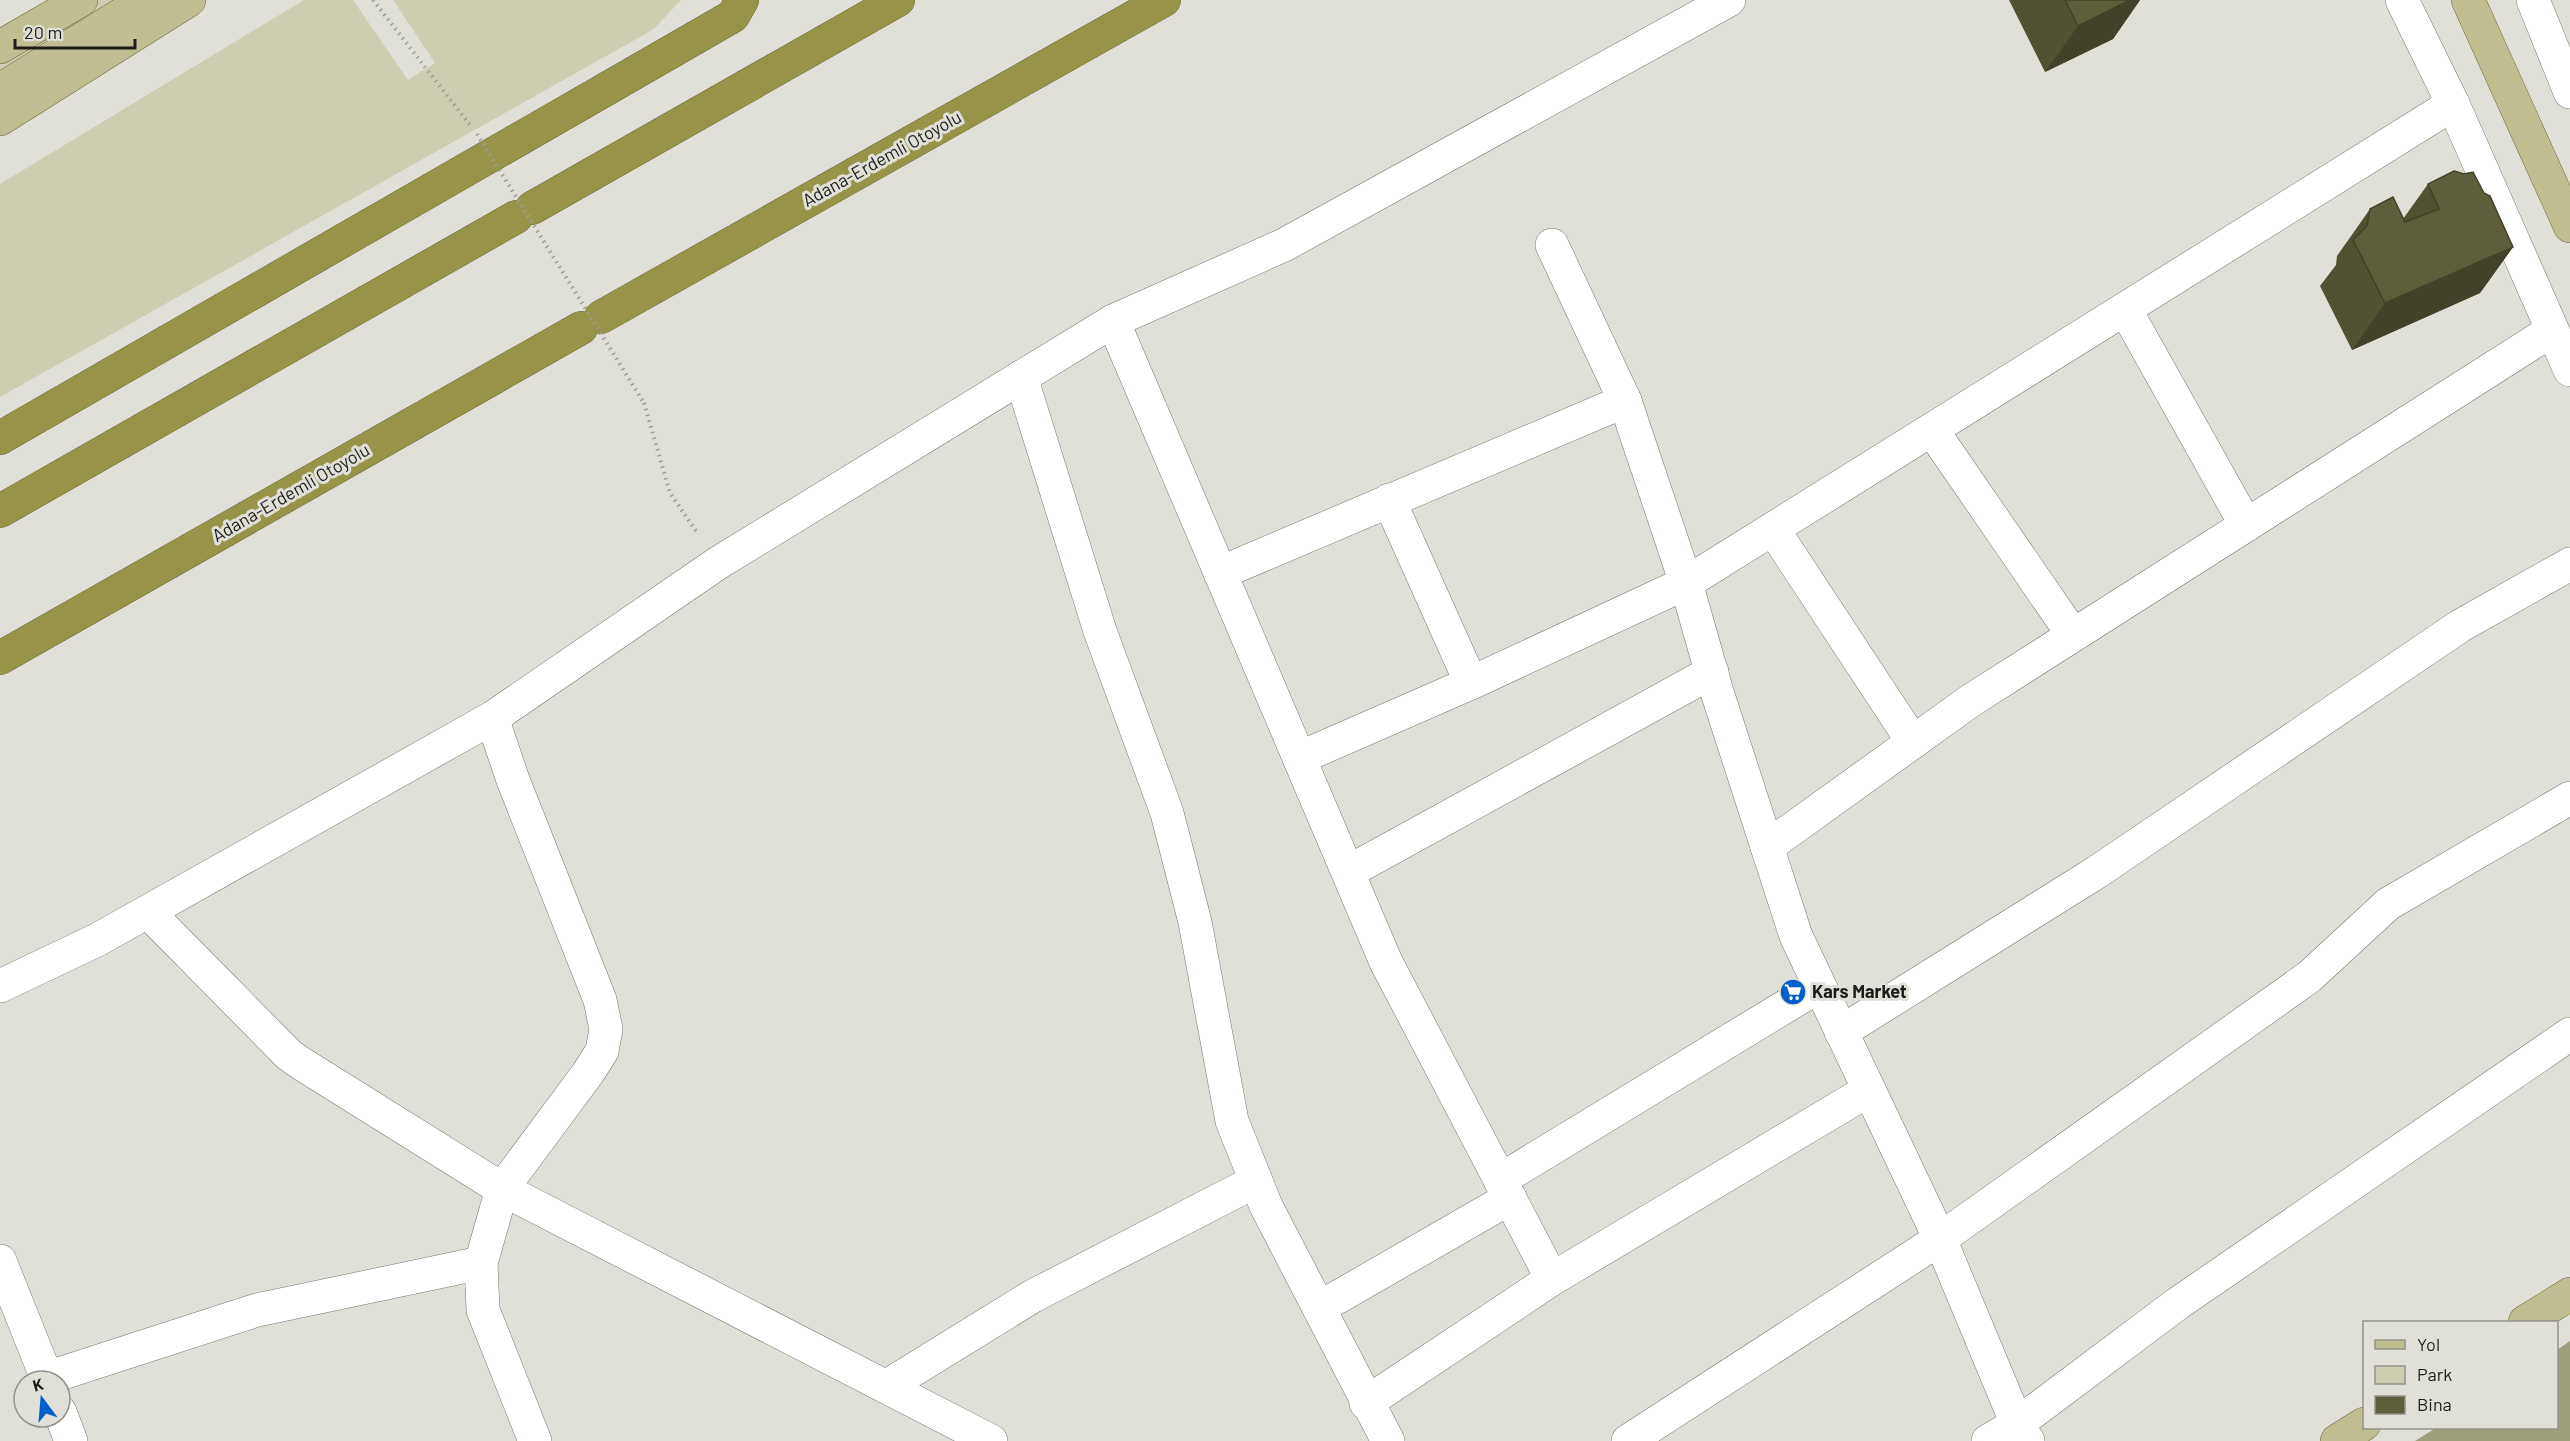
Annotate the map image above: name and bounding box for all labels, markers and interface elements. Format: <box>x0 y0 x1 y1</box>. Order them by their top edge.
scale bar <box>15 12 135 50</box>
text: 20 m <box>24 21 62 43</box>
street label: Adana-Erdemli Otoyolu <box>798 105 965 211</box>
street label: Adana-Erdemli Otoyolu <box>208 438 373 546</box>
supermarket icon: Kars Market <box>1778 977 1808 1007</box>
place label: Kars Market <box>1812 980 1907 1002</box>
legend <box>2363 1321 2558 1429</box>
text: Yol <box>2417 1333 2440 1355</box>
text: Park <box>2417 1363 2452 1385</box>
north arrow <box>12 1369 72 1429</box>
text: K <box>30 1374 45 1395</box>
text: Bina <box>2417 1393 2452 1415</box>

